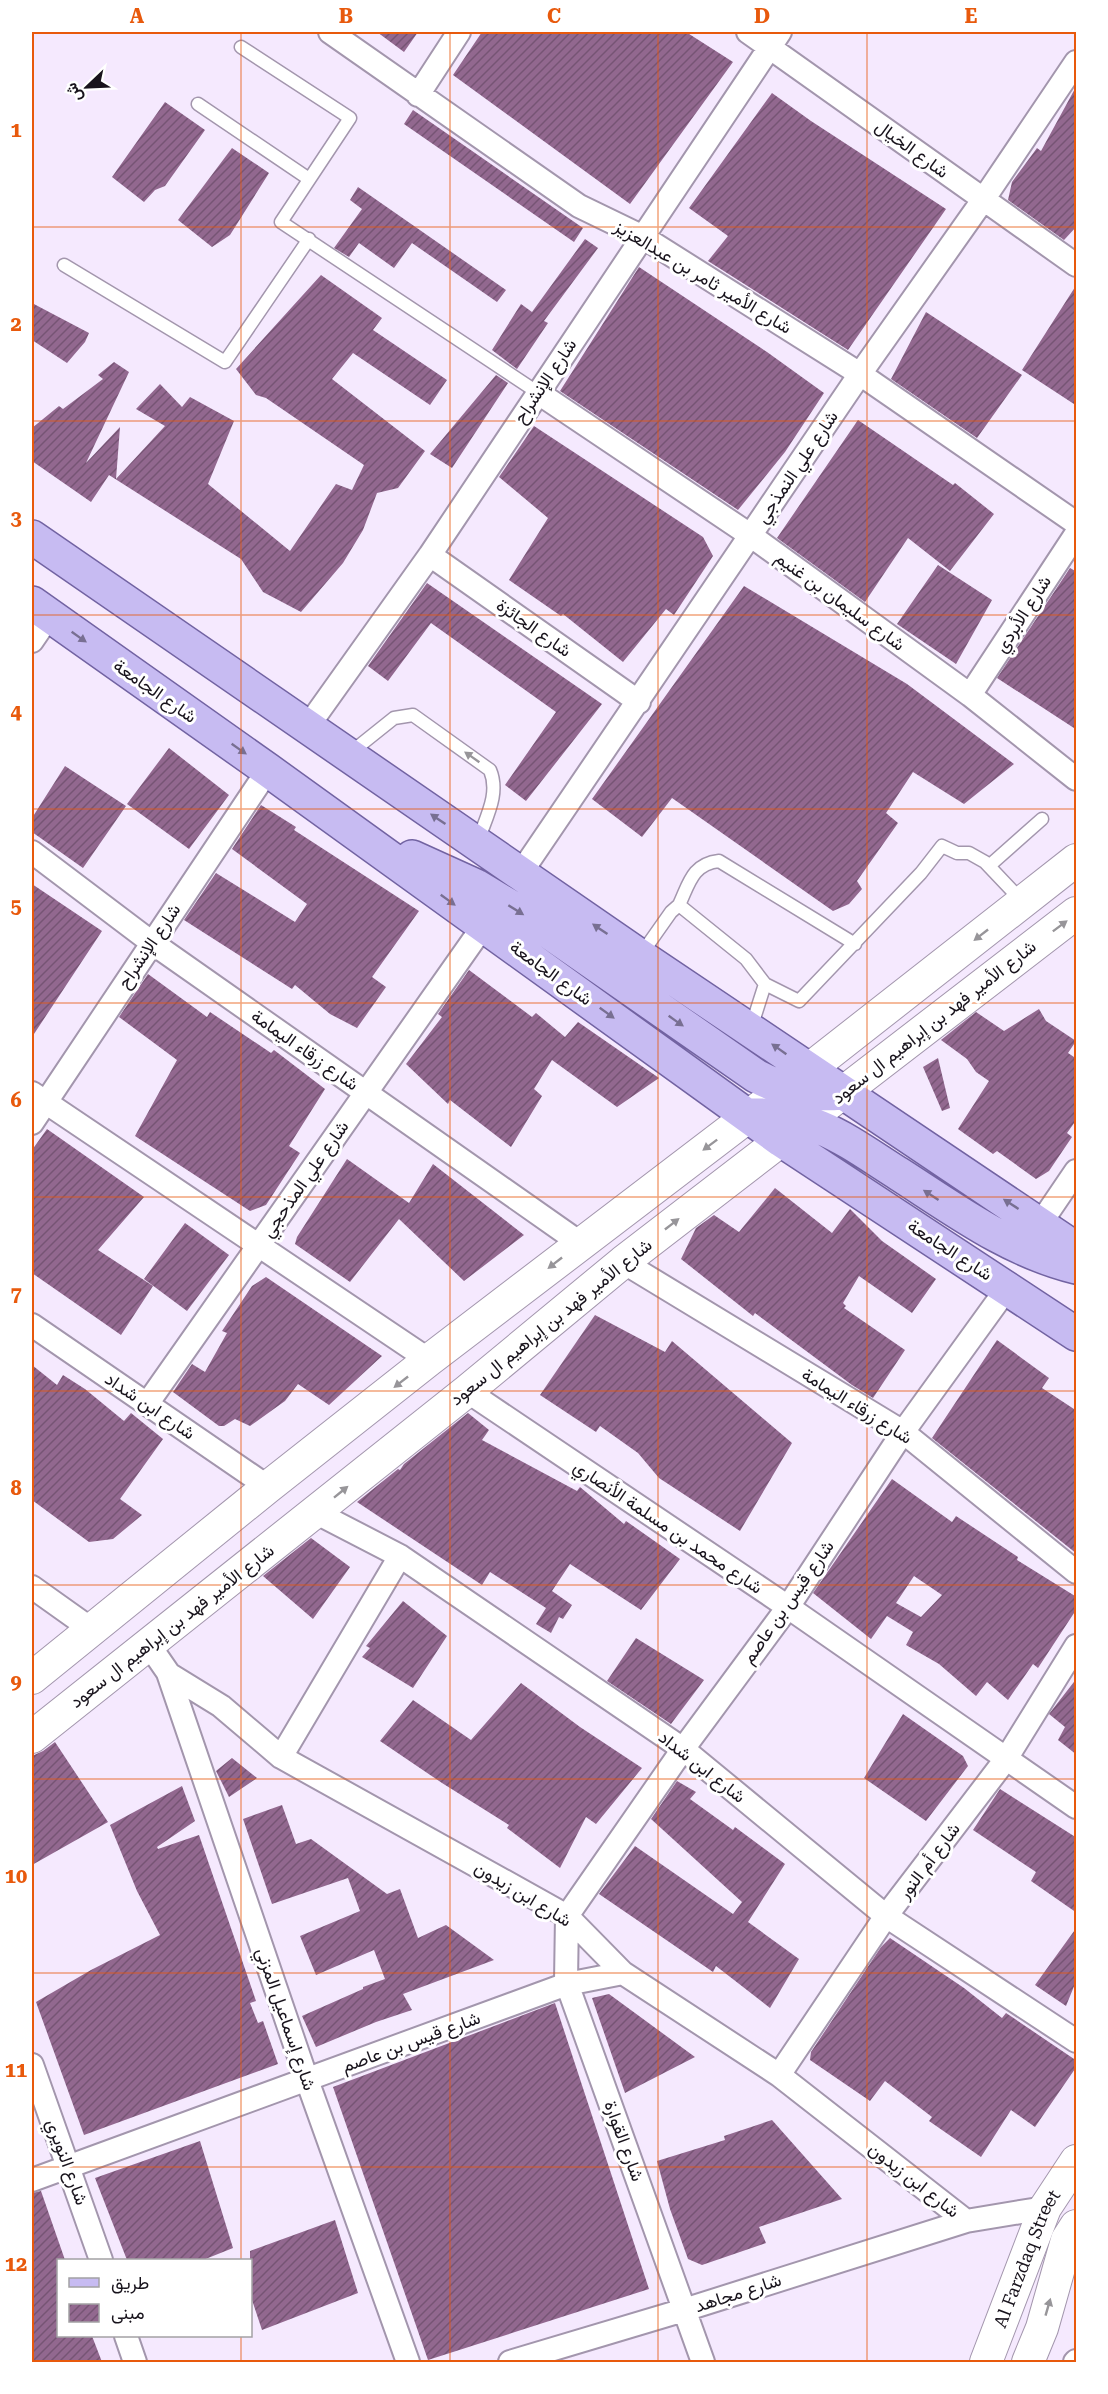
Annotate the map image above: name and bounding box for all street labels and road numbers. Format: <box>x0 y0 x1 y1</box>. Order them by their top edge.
street label: شارع الخيال <box>871 115 953 184</box>
street label: شارع الأمير ثامر بن عبدالعزيز <box>609 215 796 340</box>
street label: شارع الإنشراح <box>509 334 582 428</box>
street label: شارع علي النمذجي <box>751 406 846 530</box>
street label: شارع سليمان بن غنيم <box>770 546 909 656</box>
street label: شارع الأبردي <box>990 571 1059 659</box>
street label: شارع الجائزة <box>492 594 576 663</box>
street label: شارع الجامعة <box>109 654 201 728</box>
street label: شارع الإنشراح <box>113 899 186 993</box>
street label: شارع الأمير فهد بن إبراهيم ال سعود <box>827 935 1041 1109</box>
street label: شارع الجامعة <box>505 936 596 1011</box>
street label: شارع زرقاء اليمامة <box>246 1005 363 1096</box>
street label: شارع علي المذحجي <box>257 1116 357 1244</box>
street label: شارع الجامعة <box>903 1215 996 1286</box>
street label: شارع الأمير فهد بن إبراهيم ال سعود <box>446 1234 657 1411</box>
street label: شارع زرقاء اليمامة <box>797 1363 916 1450</box>
street label: شارع ابن شداد <box>100 1368 199 1445</box>
street label: شارع محمد بن مسلمة الأنصاري <box>567 1455 767 1602</box>
street label: شارع قيس بن عاصم <box>737 1536 840 1669</box>
street label: شارع الأمير فهد بن إبراهيم ال سعود <box>65 1539 279 1713</box>
street label: شارع ابن شداد <box>654 1726 750 1809</box>
street label: شارع أم النور <box>893 1819 966 1905</box>
street label: شارع ابن زيدون <box>470 1856 576 1932</box>
street label: شارع إسماعيل المزني <box>247 1945 321 2095</box>
street label: شارع قيس بن عاصم <box>339 2007 484 2078</box>
street label: شارع القوارة <box>598 2098 649 2185</box>
street label: شارع النويري <box>38 2116 93 2209</box>
street label: شارع ابن زيدون <box>864 2138 964 2223</box>
street label: Al Farzdaq Street <box>989 2185 1064 2331</box>
street label: شارع مجاهد <box>692 2269 784 2318</box>

